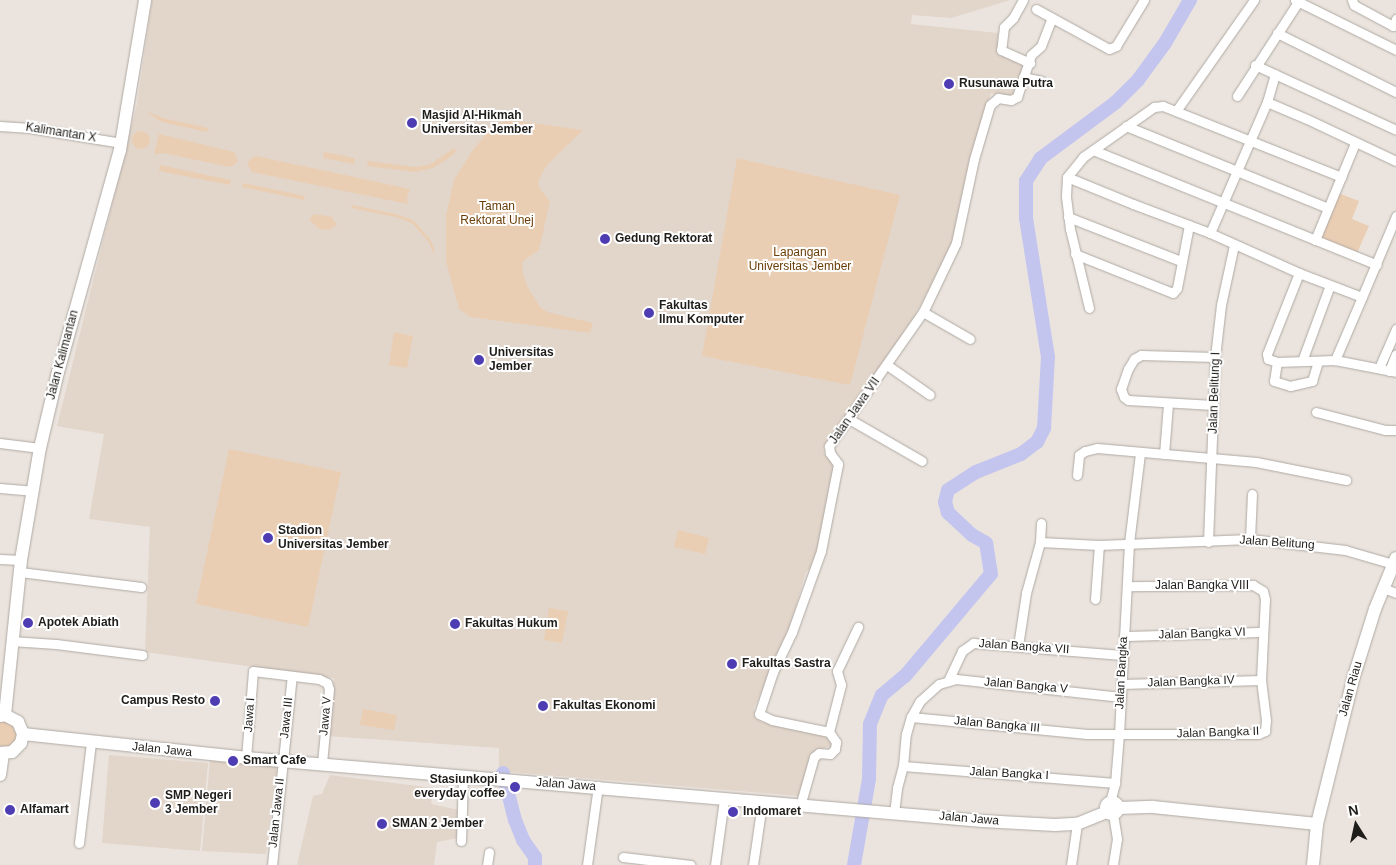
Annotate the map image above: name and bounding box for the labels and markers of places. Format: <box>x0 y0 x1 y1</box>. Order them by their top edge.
place label: Rusunawa Putra <box>959 77 1053 91</box>
marker: Rusunawa Putra <box>943 78 955 90</box>
place label: Masjid Al-Hikmah Universitas Jember <box>422 109 533 137</box>
marker: Masjid Al-Hikmah Universitas Jember <box>406 117 418 129</box>
place label: Gedung Rektorat <box>615 232 712 246</box>
marker: Gedung Rektorat <box>599 233 611 245</box>
place label: Fakultas Ilmu Komputer <box>659 299 744 327</box>
marker: Fakultas Ilmu Komputer <box>643 307 655 319</box>
place label: Universitas Jember <box>489 346 554 374</box>
marker: Universitas Jember <box>473 354 485 366</box>
place label: Stadion Universitas Jember <box>278 524 389 552</box>
marker: Stadion Universitas Jember <box>262 532 274 544</box>
place label: Apotek Abiath <box>38 616 119 630</box>
marker: Apotek Abiath <box>22 617 34 629</box>
place label: Fakultas Hukum <box>465 617 558 631</box>
marker: Fakultas Hukum <box>449 618 461 630</box>
place label: Fakultas Sastra <box>742 657 831 671</box>
marker: Fakultas Sastra <box>726 658 738 670</box>
place label: Campus Resto <box>121 694 205 708</box>
marker: Campus Resto <box>209 695 221 707</box>
place label: Fakultas Ekonomi <box>553 699 656 713</box>
marker: Fakultas Ekonomi <box>537 700 549 712</box>
place label: Smart Cafe <box>243 754 306 768</box>
marker: Smart Cafe <box>227 755 239 767</box>
place label: Stasiunkopi - everyday coffee <box>414 773 505 801</box>
marker: Stasiunkopi - everyday coffee <box>509 781 521 793</box>
place label: SMP Negeri 3 Jember <box>165 789 232 817</box>
marker: SMP Negeri 3 Jember <box>149 797 161 809</box>
place label: Alfamart <box>20 803 69 817</box>
marker: Alfamart <box>4 804 16 816</box>
place label: Indomaret <box>743 805 801 819</box>
marker: Indomaret <box>727 806 739 818</box>
place label: SMAN 2 Jember <box>392 817 483 831</box>
marker: SMAN 2 Jember <box>376 818 388 830</box>

